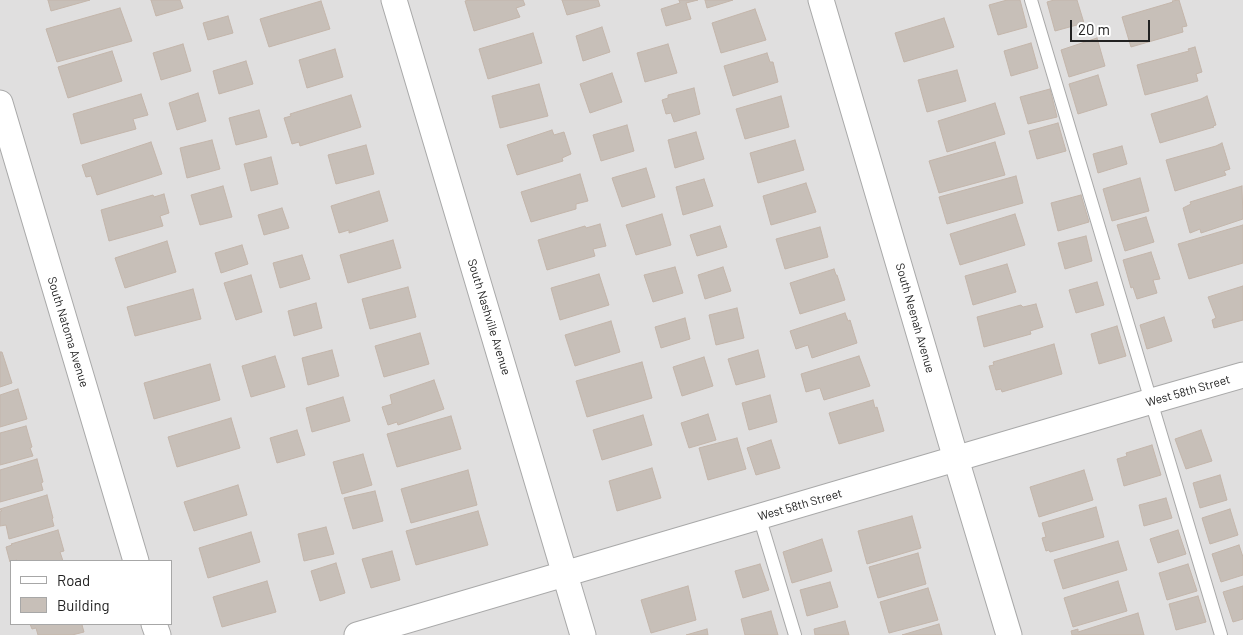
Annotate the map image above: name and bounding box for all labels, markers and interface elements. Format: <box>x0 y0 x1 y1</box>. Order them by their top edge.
scale bar <box>1073 10 1153 42</box>
text: 20 m <box>1078 20 1110 38</box>
street label: South Nashville Avenue <box>464 257 514 377</box>
street label: South Neenah Avenue <box>892 261 938 375</box>
street label: South Natoma Avenue <box>44 275 92 389</box>
street label: West 58th Street <box>1144 372 1232 410</box>
street label: West 58th Street <box>756 486 844 524</box>
legend <box>10 560 172 625</box>
text: Road <box>57 571 90 589</box>
text: Building <box>57 596 110 614</box>

